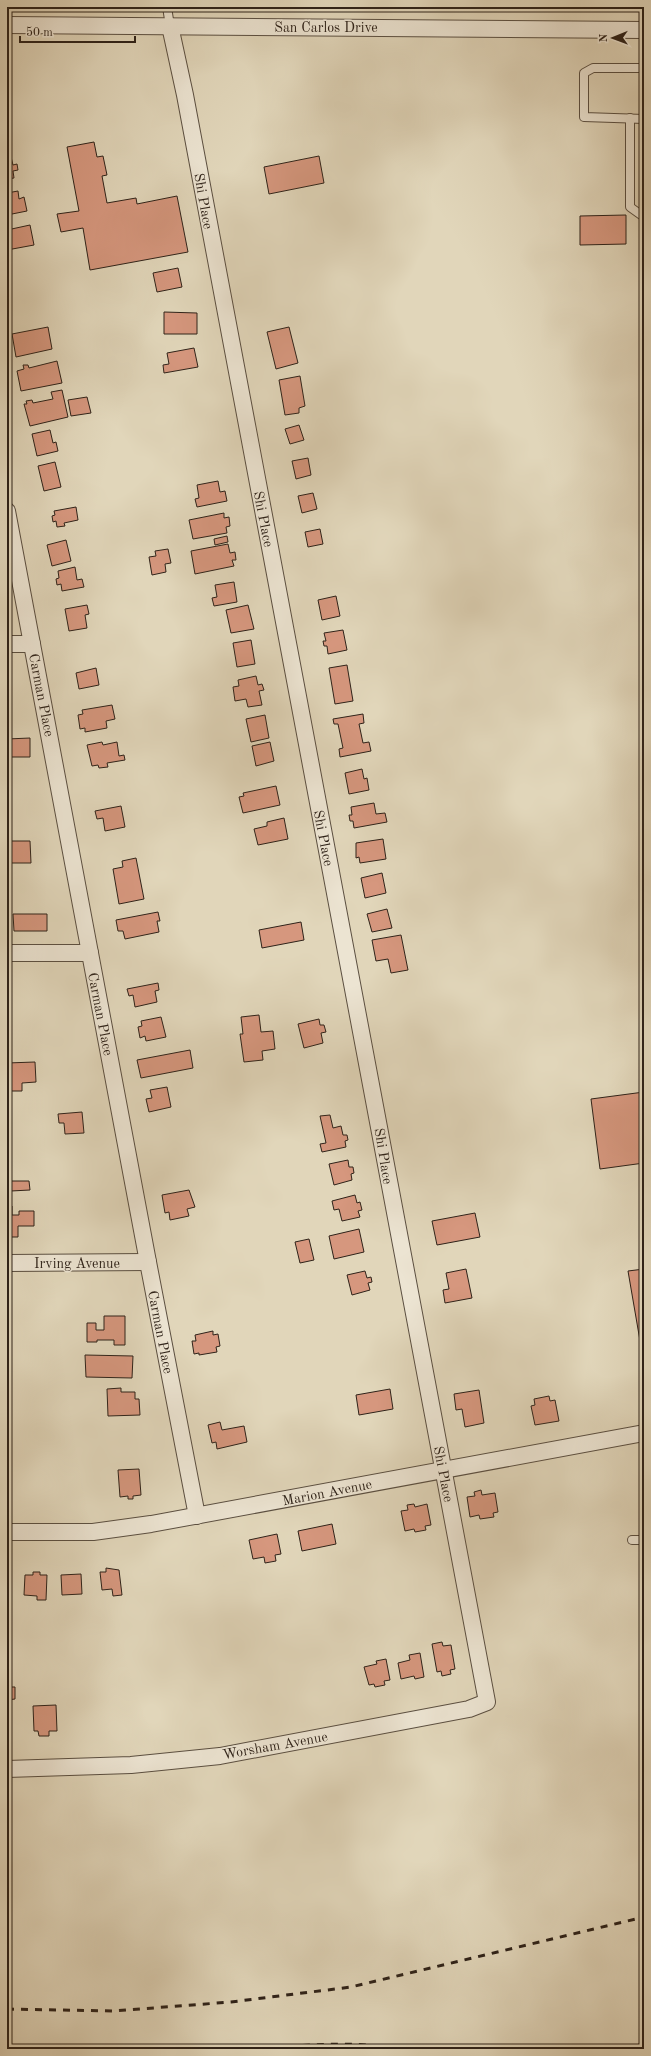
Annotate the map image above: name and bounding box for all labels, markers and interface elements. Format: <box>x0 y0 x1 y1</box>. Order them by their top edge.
scale bar <box>20 18 135 44</box>
north arrow <box>593 18 633 58</box>
street label: San Carlos Drive <box>274 21 378 35</box>
text: 50 m <box>26 26 53 39</box>
text: N <box>599 33 610 42</box>
street label: Shi Place <box>191 172 215 230</box>
street label: Shi Place <box>251 490 275 548</box>
street label: Carman Place <box>26 652 56 738</box>
street label: Shi Place <box>311 809 335 867</box>
street label: Carman Place <box>85 971 115 1057</box>
street label: Shi Place <box>372 1127 394 1185</box>
street label: Irving Avenue <box>34 1257 120 1271</box>
street label: Carman Place <box>145 1289 175 1375</box>
street label: Shi Place <box>431 1445 455 1503</box>
street label: Marion Avenue <box>281 1477 373 1509</box>
street label: Worsham Avenue <box>222 1730 329 1762</box>

